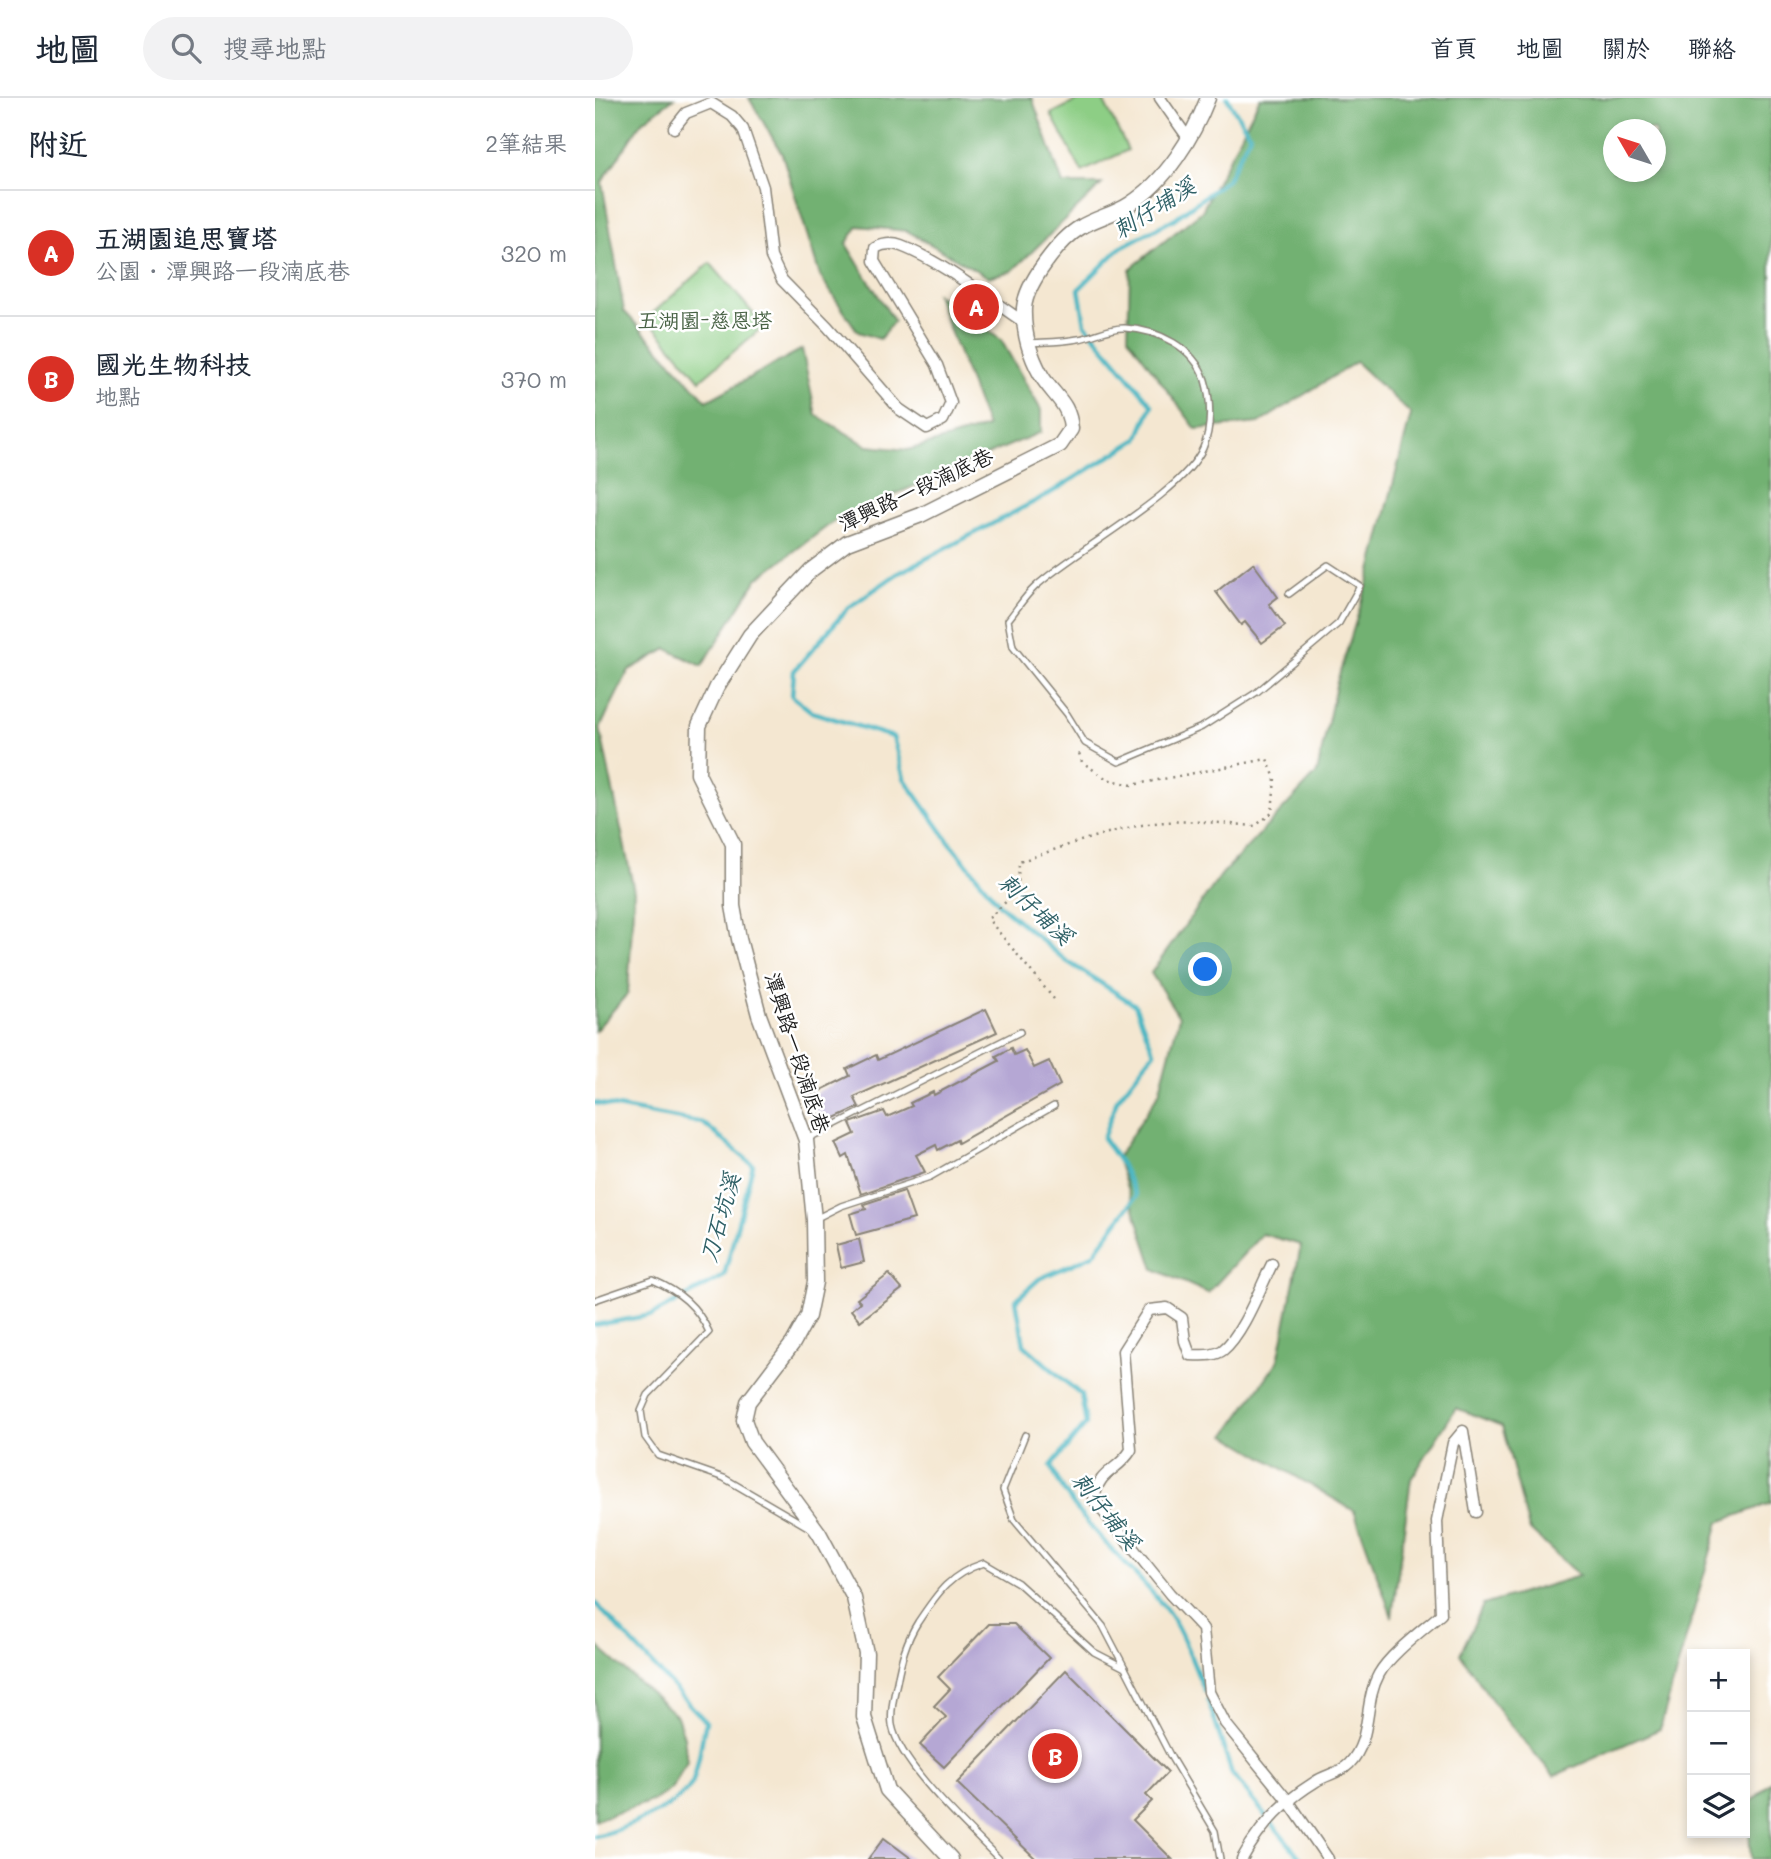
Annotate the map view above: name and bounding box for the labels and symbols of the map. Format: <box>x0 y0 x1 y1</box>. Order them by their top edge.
north arrow <box>1603 119 1666 182</box>
water label: 刺仔埔溪 <box>1107 169 1202 244</box>
pin: A <box>953 281 999 333</box>
park label: 五湖園-慈恩塔 <box>638 306 772 333</box>
street label: 潭興路一段湳底巷 <box>834 441 997 536</box>
water label: 刺仔埔溪 <box>993 866 1082 952</box>
your location <box>1188 952 1222 986</box>
street label: 潭興路一段湳底巷 <box>760 968 837 1137</box>
water label: 刀石坑溪 <box>692 1167 747 1266</box>
water label: 刺仔埔溪 <box>1066 1465 1149 1557</box>
pin: B <box>1032 1730 1078 1782</box>

